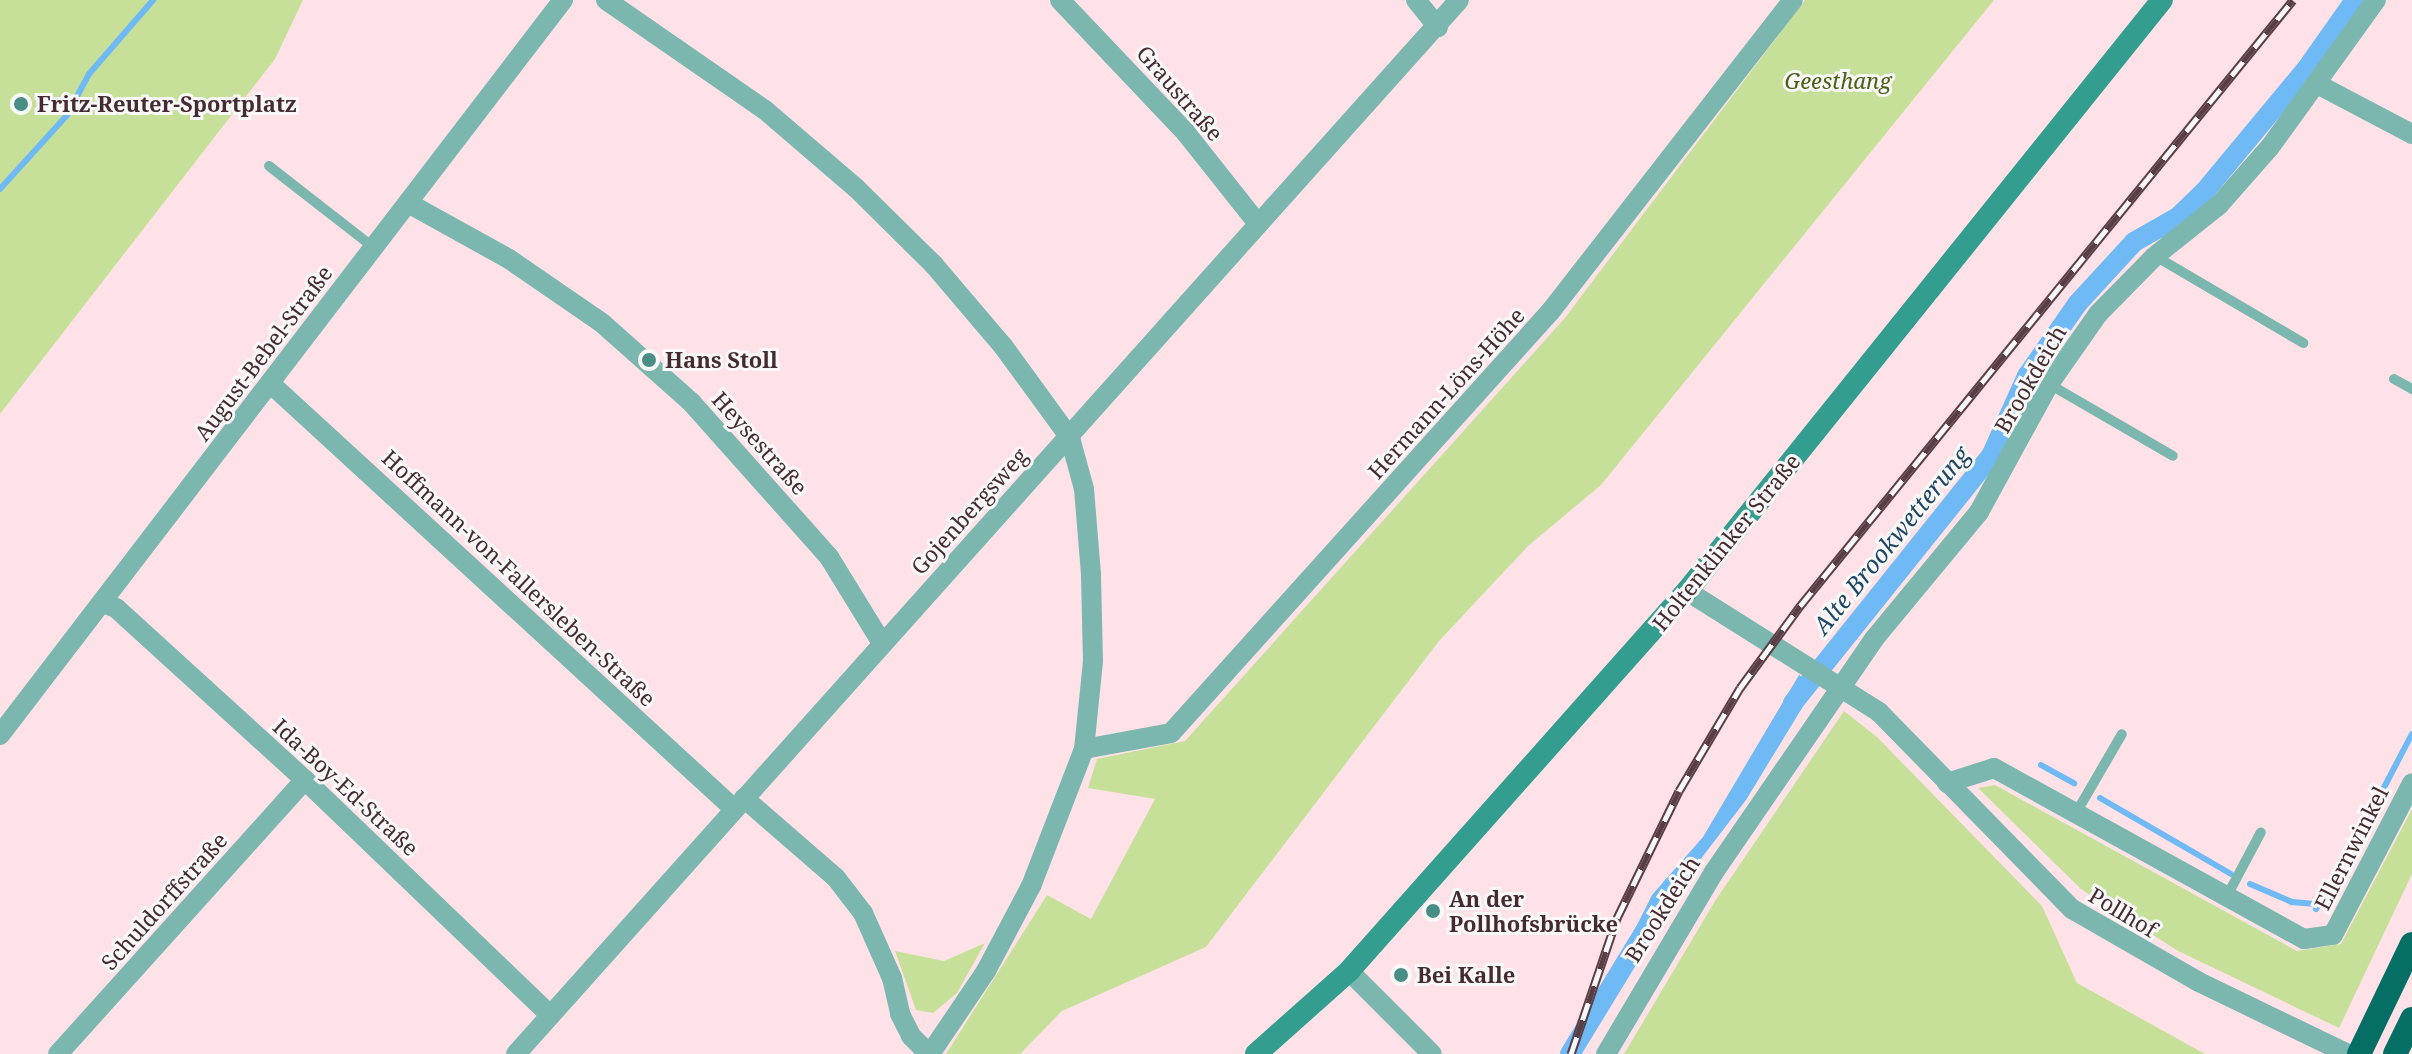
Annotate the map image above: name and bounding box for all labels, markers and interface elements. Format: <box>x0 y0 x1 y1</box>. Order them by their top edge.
street label: Graustraße <box>1131 40 1229 146</box>
park label: Geesthang <box>1784 68 1892 94</box>
place label: Fritz-Reuter-Sportplatz <box>37 91 297 117</box>
marker: Fritz-Reuter-Sportplatz <box>12 95 30 113</box>
street label: August-Bebel-Straße <box>189 260 337 446</box>
street label: Hermann-Löns-Höhe <box>1362 302 1530 484</box>
street label: Brookdeich <box>1989 321 2071 437</box>
place label: Hans Stoll <box>665 347 778 373</box>
marker: Hans Stoll <box>640 351 658 369</box>
street label: Heysestraße <box>707 386 813 500</box>
water label: Alte Brookwetterung <box>1806 440 1976 640</box>
street label: Gojenbergsweg <box>905 442 1033 580</box>
street label: Hoffmann-von-Fallersleben-Straße <box>377 444 661 712</box>
street label: Holtenklinker Straße <box>1647 448 1805 636</box>
street label: Ida-Boy-Ed-Straße <box>268 713 424 861</box>
street label: Ellernwinkel <box>2309 782 2393 914</box>
street label: Schuldorffstraße <box>95 827 233 975</box>
street label: Brookdeich <box>1619 851 1705 967</box>
street label: Pollhof <box>2084 882 2162 942</box>
place label: An der Pollhofsbrücke <box>1449 885 1618 936</box>
marker: An der Pollhofsbrücke <box>1424 902 1442 920</box>
place label: Bei Kalle <box>1417 962 1515 988</box>
marker: Bei Kalle <box>1392 966 1410 984</box>

